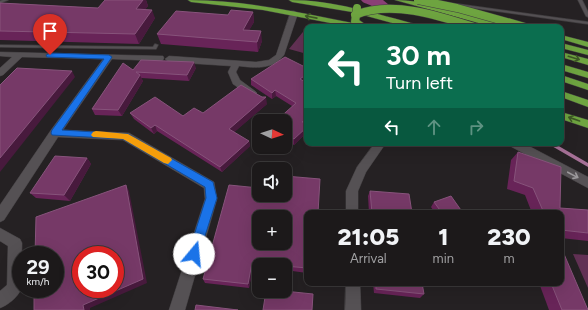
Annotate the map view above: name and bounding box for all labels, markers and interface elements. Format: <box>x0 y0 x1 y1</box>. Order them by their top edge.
one-way arrow <box>305 12 318 20</box>
pin <box>33 14 67 55</box>
icon: arrive <box>39 20 61 42</box>
text: 30 m <box>386 38 451 72</box>
icon: left <box>320 40 372 92</box>
one-way arrow <box>568 55 581 62</box>
text: Turn left <box>386 72 453 94</box>
north arrow <box>252 114 292 154</box>
map controls <box>252 114 292 298</box>
one-way arrow <box>568 115 581 122</box>
icon: left <box>381 116 403 138</box>
icon: ahead <box>423 116 445 138</box>
icon: right <box>465 116 487 138</box>
button: sound <box>252 162 292 202</box>
one-way arrow <box>567 171 579 179</box>
button: + <box>252 210 292 250</box>
text: 21:05 <box>337 222 399 251</box>
text: 1 <box>438 222 448 251</box>
text: 230 <box>487 222 531 251</box>
position arrow <box>173 233 215 275</box>
speed limit sign: 30 <box>72 246 124 298</box>
text: Arrival <box>350 251 387 266</box>
text: min <box>433 251 454 266</box>
text: m <box>503 251 515 266</box>
text: 29 <box>26 255 50 279</box>
button: − <box>252 258 292 298</box>
text: km/h <box>27 275 49 288</box>

